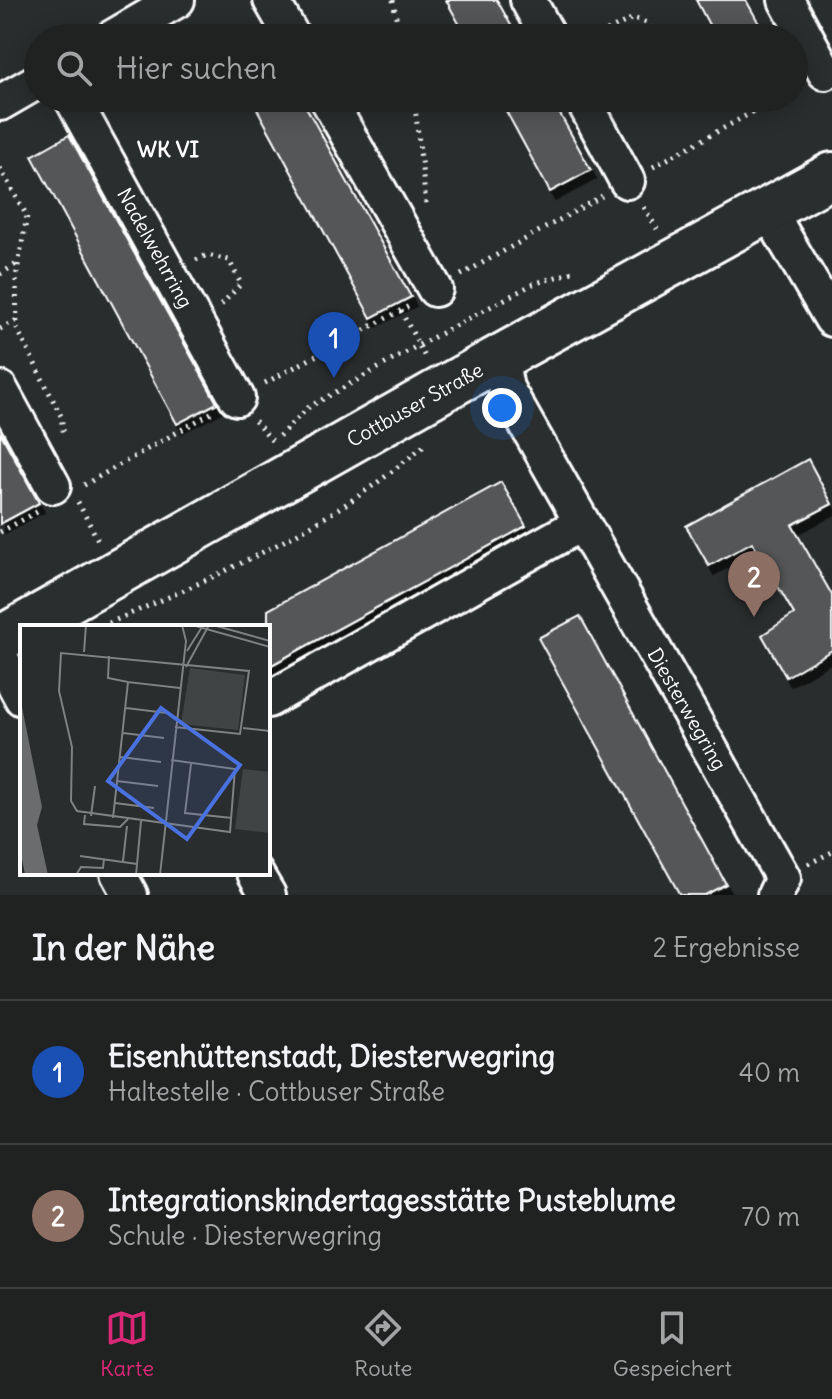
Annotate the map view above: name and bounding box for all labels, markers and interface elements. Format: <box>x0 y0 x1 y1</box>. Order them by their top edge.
search box <box>24 24 808 112</box>
icon: search <box>52 46 96 90</box>
text: Hier suchen <box>116 49 277 87</box>
district label: WK VI <box>137 135 199 163</box>
street label: Nadelwehrring <box>112 183 199 312</box>
pin: 1 <box>308 312 360 378</box>
street label: Cottbuser Straße <box>342 357 487 452</box>
your location <box>482 388 522 428</box>
pin: 2 <box>728 551 780 617</box>
inset map <box>20 625 270 875</box>
street label: Diesterwegring <box>642 643 733 774</box>
text: In der Nähe <box>32 926 215 969</box>
text: 2 Ergebnisse <box>653 931 800 964</box>
text: Eisenhüttenstadt, Diesterwegring <box>108 1037 555 1075</box>
text: 1 <box>53 1056 63 1089</box>
text: 40 m <box>739 1056 800 1089</box>
text: Haltestelle · Cottbuser Straße <box>108 1075 445 1108</box>
text: Integrationskindertagesstätte Pusteblume <box>108 1181 676 1219</box>
text: 2 <box>51 1200 65 1233</box>
text: 70 m <box>741 1200 800 1233</box>
text: Schule · Diesterwegring <box>108 1219 382 1252</box>
tab: Karte <box>100 1306 154 1382</box>
tab: Route <box>354 1306 412 1382</box>
tab: Gespeichert <box>613 1306 732 1382</box>

